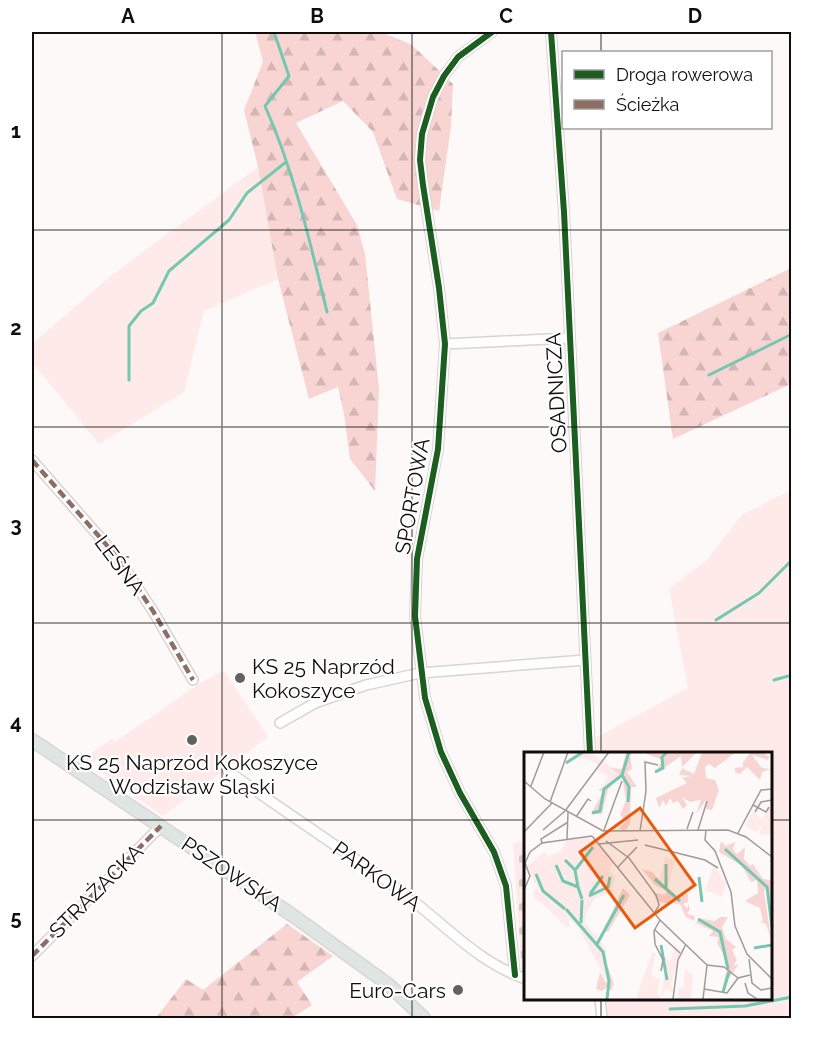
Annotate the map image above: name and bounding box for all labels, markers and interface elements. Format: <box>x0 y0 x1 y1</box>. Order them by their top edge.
text: A <box>121 4 135 28</box>
text: B <box>310 4 324 28</box>
text: C <box>499 4 513 28</box>
text: D <box>688 4 702 28</box>
legend <box>562 51 772 129</box>
text: Droga rowerowa <box>616 64 753 85</box>
text: Ścieżka <box>616 93 679 115</box>
text: 1 <box>11 119 21 143</box>
text: 2 <box>10 316 22 340</box>
street label: OSADNICZA <box>540 332 572 454</box>
street label: SPORTOWA <box>389 436 435 556</box>
text: 3 <box>10 513 22 537</box>
street label: LEŚNA <box>90 530 150 600</box>
place label: KS 25 Naprzód Kokoszyce <box>252 654 395 703</box>
marker: KS 25 Naprzód Kokoszyce <box>233 671 247 685</box>
text: 4 <box>10 710 22 734</box>
marker: KS 25 Naprzód Kokoszyce Wodzisław Śląski <box>185 733 199 747</box>
place label: KS 25 Naprzód Kokoszyce Wodzisław Śląski <box>66 750 318 799</box>
inset map <box>524 752 772 999</box>
street label: PSZOWSKA <box>177 831 287 917</box>
street label: PARKOWA <box>328 836 426 916</box>
street label: STRAŻACKA <box>44 839 148 943</box>
text: 5 <box>10 906 22 930</box>
place label: Euro-Cars <box>349 978 446 1003</box>
marker: Euro-Cars <box>451 983 465 997</box>

